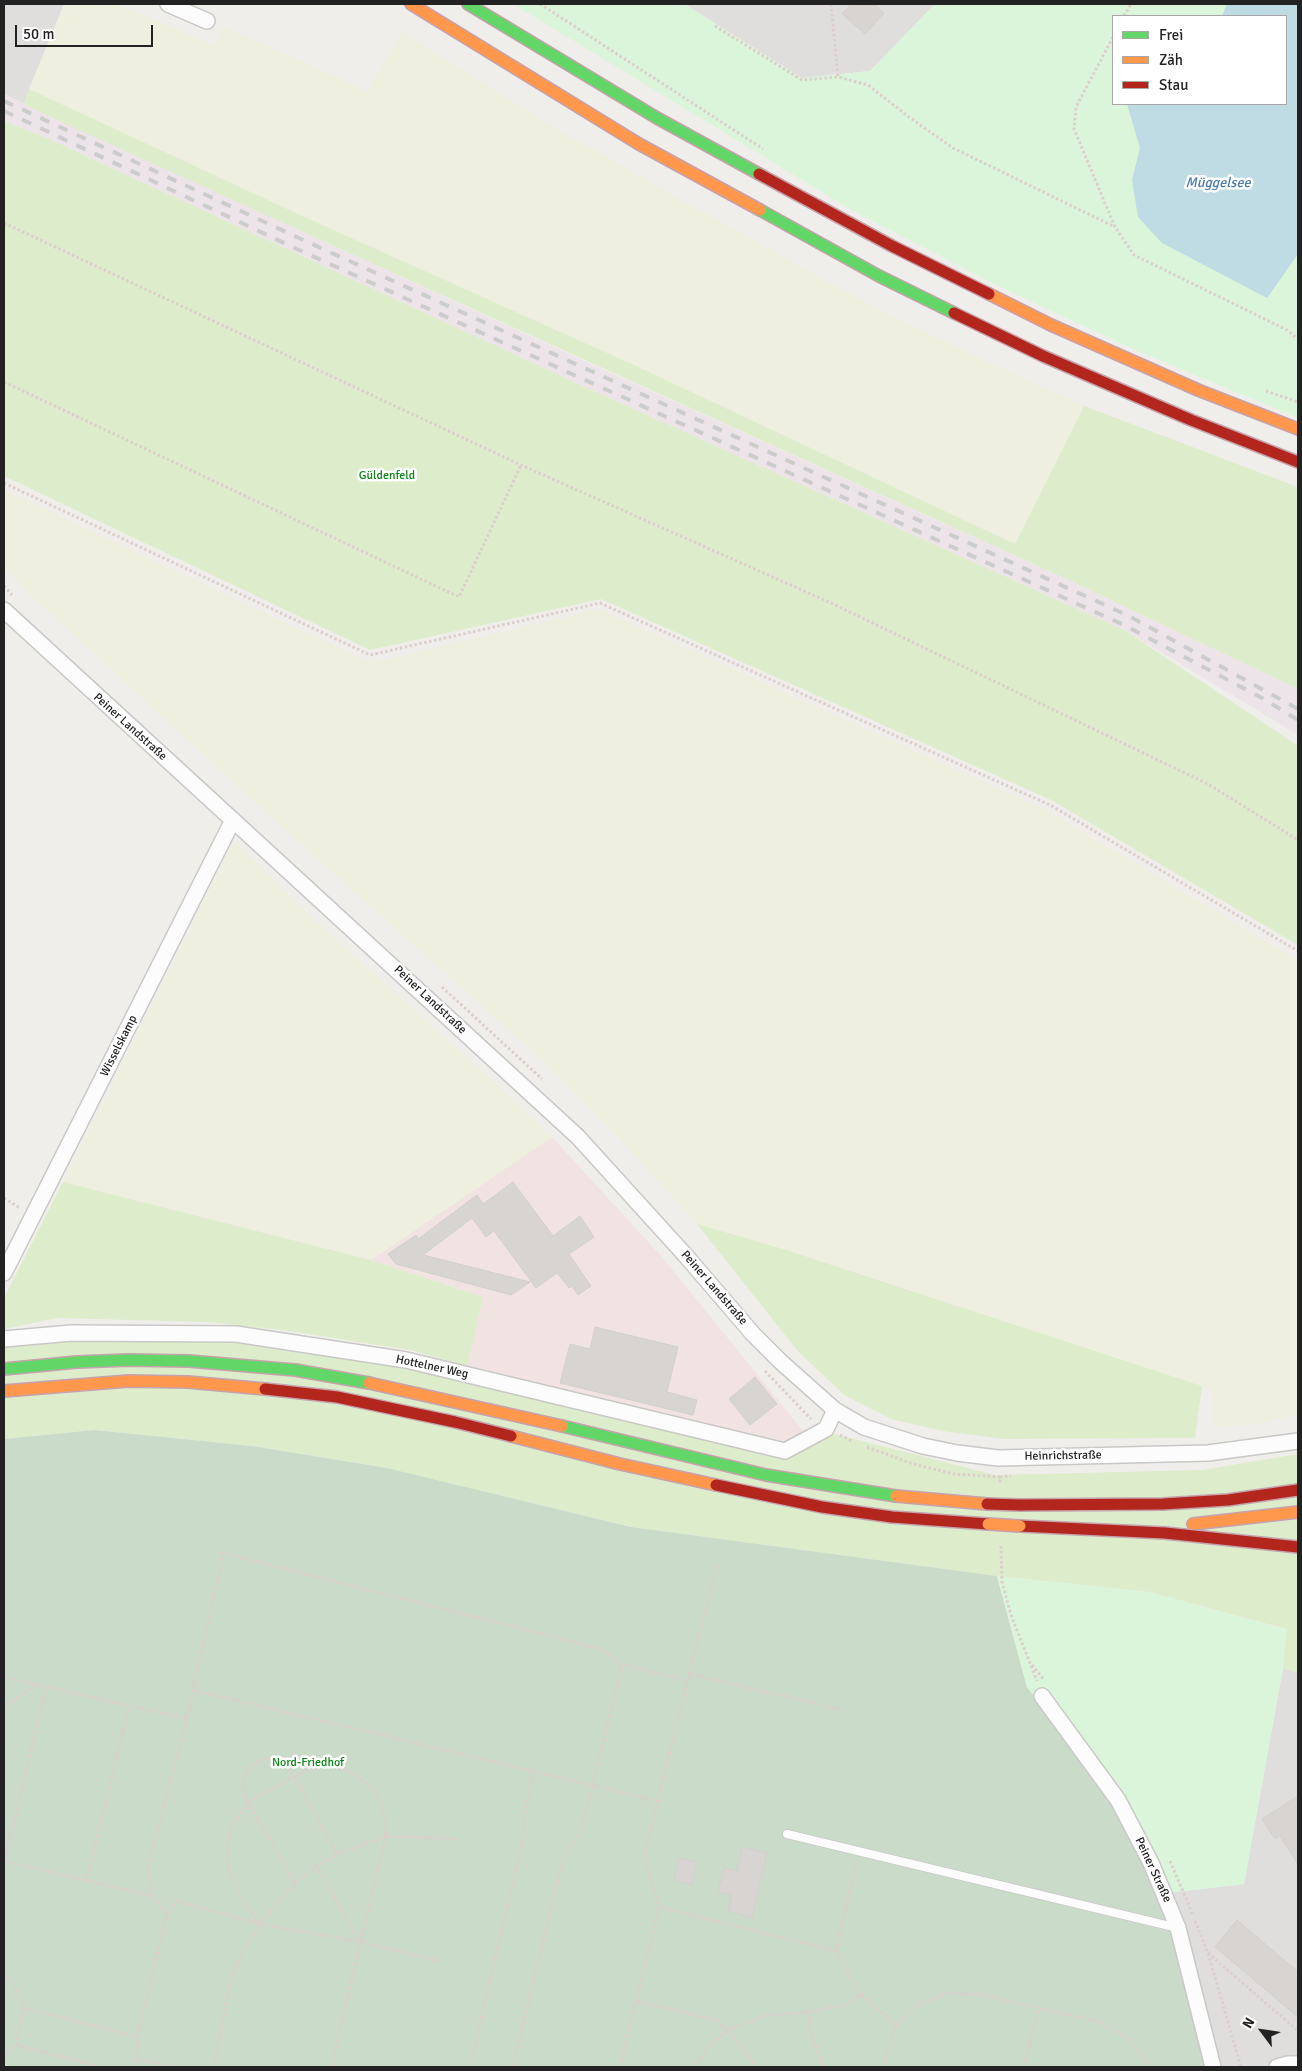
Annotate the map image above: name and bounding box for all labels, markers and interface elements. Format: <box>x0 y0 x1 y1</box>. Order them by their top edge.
scale bar <box>18 15 155 47</box>
legend <box>1112 15 1287 105</box>
text: 50 m <box>23 25 54 43</box>
text: Frei <box>1159 26 1183 44</box>
text: Zäh <box>1159 51 1183 69</box>
text: Stau <box>1159 76 1188 94</box>
water label: Müggelsee <box>1185 175 1251 191</box>
park label: Güldenfeld <box>359 469 415 483</box>
street label: Peiner Landstraße <box>90 690 170 764</box>
street label: Peiner Landstraße <box>391 963 469 1037</box>
street label: Wisselskamp <box>97 1013 141 1079</box>
street label: Peiner Landstraße <box>678 1248 750 1328</box>
street label: Hottelner Weg <box>394 1352 470 1382</box>
street label: Heinrichstraße <box>1024 1448 1102 1464</box>
park label: Nord-Friedhof <box>272 1756 344 1770</box>
street label: Peiner Straße <box>1132 1835 1174 1905</box>
north arrow <box>1237 2006 1287 2056</box>
text: N <box>1239 2014 1259 2032</box>

